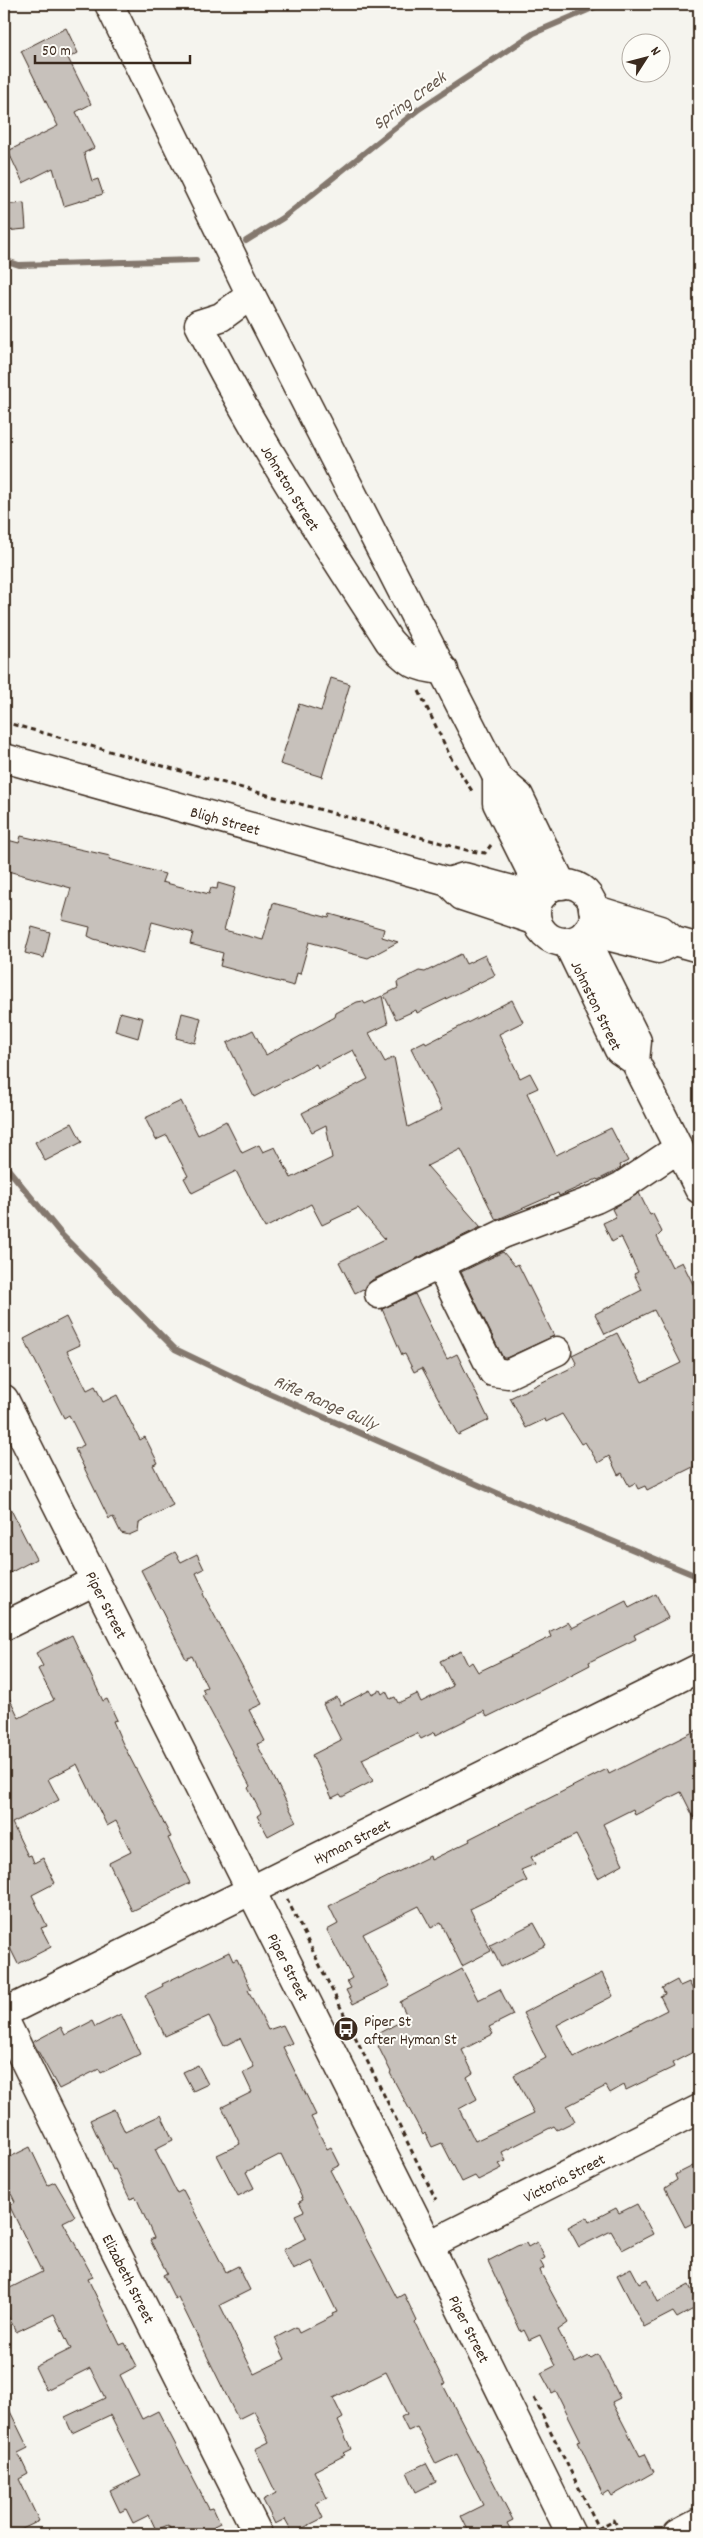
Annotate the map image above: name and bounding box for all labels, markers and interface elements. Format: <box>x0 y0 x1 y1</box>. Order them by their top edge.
scale bar <box>35 32 190 64</box>
north arrow <box>620 32 670 82</box>
text: 50 m <box>42 41 71 63</box>
text: N <box>645 43 665 60</box>
water label: Spring Creek <box>369 66 454 137</box>
street label: Johnston Street <box>254 441 324 536</box>
street label: Bligh Street <box>187 802 262 843</box>
street label: Johnston Street <box>564 957 627 1055</box>
water label: Rifle Range Gully <box>269 1370 383 1439</box>
street label: Piper Street <box>78 1568 132 1644</box>
street label: Hyman Street <box>310 1814 395 1872</box>
street label: Piper Street <box>260 1930 314 2005</box>
place label: Piper St after Hyman St <box>364 2011 457 2052</box>
bus stop icon: Piper St after Hyman St <box>333 2016 359 2042</box>
street label: Victoria Street <box>520 2149 610 2210</box>
street label: Elizabeth Street <box>95 2231 159 2328</box>
street label: Piper Street <box>441 2292 494 2368</box>

